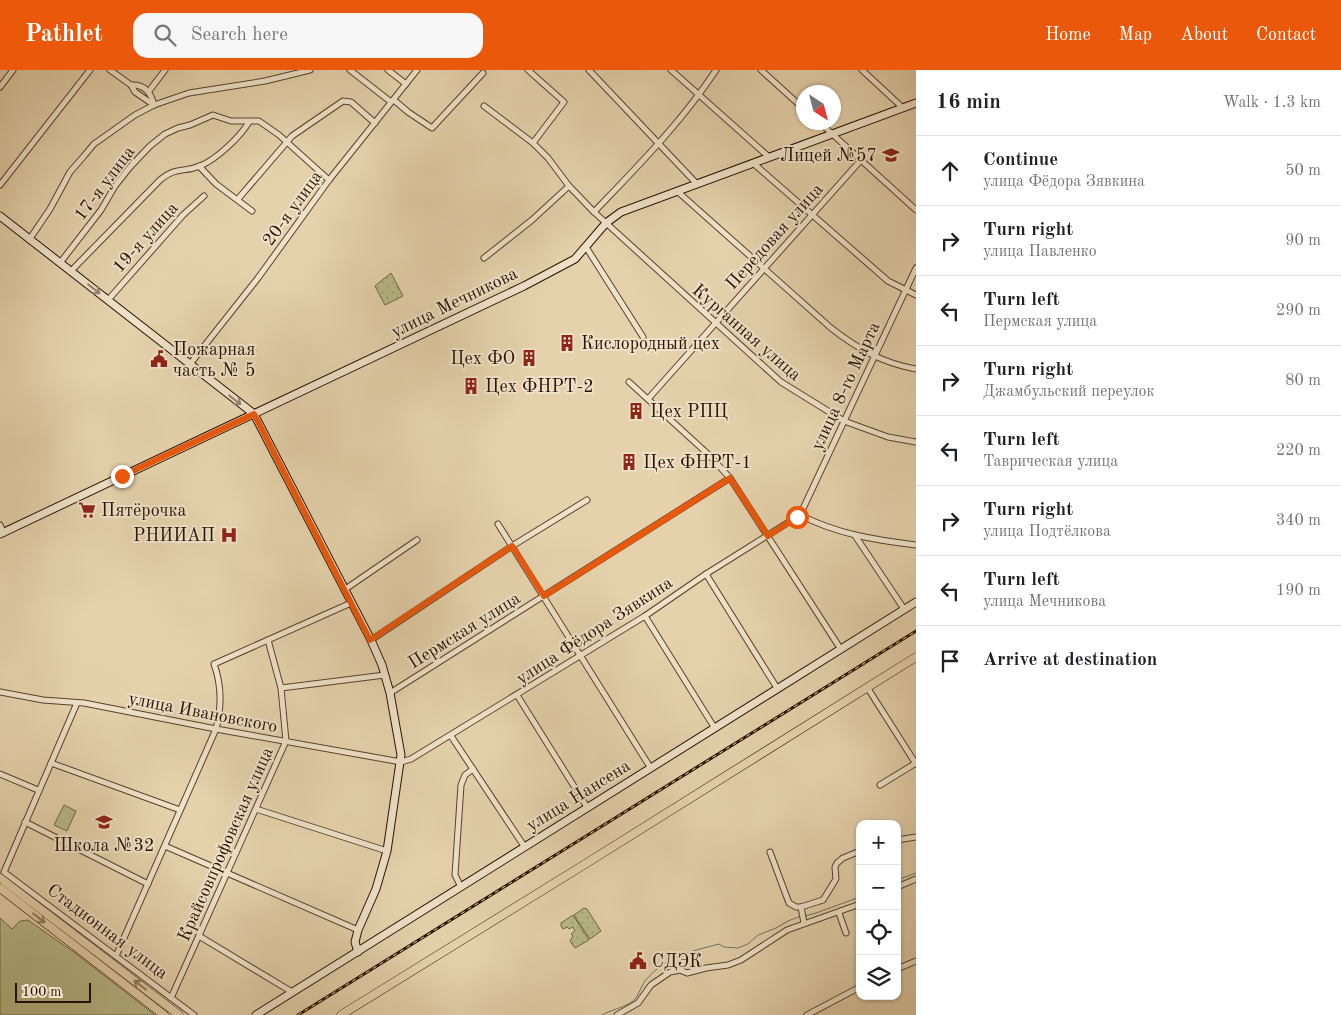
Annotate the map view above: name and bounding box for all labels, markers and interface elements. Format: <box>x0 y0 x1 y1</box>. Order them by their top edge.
search box <box>133 13 483 58</box>
icon: search <box>151 21 179 49</box>
text: Pathlet <box>25 23 103 47</box>
text: Search here <box>191 26 288 45</box>
text: Home <box>1045 26 1091 44</box>
text: Map <box>1119 26 1152 44</box>
text: About <box>1180 26 1228 44</box>
text: Contact <box>1256 26 1316 44</box>
north arrow <box>796 85 841 130</box>
text: 16 min <box>936 92 1001 113</box>
text: Walk · 1.3 km <box>1223 95 1321 111</box>
street label: 17-я улица <box>71 143 139 224</box>
school or university icon: Лицей №57 <box>881 145 901 165</box>
place label: Лицей №57 <box>780 147 877 165</box>
text: Continue <box>983 151 1058 170</box>
icon: ahead <box>936 157 964 185</box>
text: 50 m <box>1285 163 1321 179</box>
street label: 20-я улица <box>260 168 326 249</box>
text: улица Фёдора Зявкина <box>983 174 1145 190</box>
street label: Передовая улица <box>723 180 827 293</box>
street label: 19-я улица <box>110 199 182 276</box>
text: Turn right <box>983 221 1073 240</box>
icon: right <box>936 227 964 255</box>
text: 90 m <box>1285 233 1321 249</box>
text: улица Павленко <box>983 244 1097 260</box>
street label: улица Мечникова <box>388 264 521 341</box>
street label: Курганная улица <box>689 281 804 385</box>
one-way arrow <box>87 283 100 294</box>
text: Turn left <box>983 291 1060 310</box>
icon: left <box>936 297 964 325</box>
text: 290 m <box>1276 303 1321 319</box>
text: Пермская улица <box>983 314 1097 330</box>
street label: улица 8-го Марта <box>808 319 884 454</box>
building icon: Кислородный цех <box>557 333 577 353</box>
place label: Кислородный цех <box>581 335 720 353</box>
place label: Пожарная часть № 5 <box>173 341 255 380</box>
building icon: Цех ФО <box>519 348 539 368</box>
public building icon: Пожарная часть № 5 <box>149 349 169 369</box>
place label: Цех ФО <box>450 350 515 368</box>
text: Turn right <box>983 361 1073 380</box>
icon: right <box>936 367 964 395</box>
text: 80 m <box>1285 373 1321 389</box>
building icon: Цех ФНРТ-2 <box>461 376 481 396</box>
place label: Цех ФНРТ-2 <box>485 378 594 396</box>
text: Джамбульский переулок <box>983 384 1155 400</box>
one-way arrow <box>228 394 241 405</box>
building icon: Цех РПЦ <box>626 401 646 421</box>
place label: Цех РПЦ <box>650 403 728 421</box>
text: Turn left <box>983 431 1060 450</box>
icon: left <box>936 437 964 465</box>
text: 220 m <box>1276 443 1321 459</box>
building icon: Цех ФНРТ-1 <box>619 452 639 472</box>
place label: Цех ФНРТ-1 <box>643 454 752 472</box>
text: Таврическая улица <box>983 454 1118 470</box>
route end <box>111 465 134 488</box>
supermarket icon: Пятёрочка <box>77 500 97 520</box>
text: Turn right <box>983 501 1073 520</box>
place label: Пятёрочка <box>101 502 187 520</box>
route start <box>786 506 809 529</box>
icon: right <box>936 507 964 535</box>
text: 340 m <box>1276 513 1321 529</box>
text: улица Подтёлкова <box>983 524 1111 540</box>
hospital icon: РНИИАП <box>219 525 239 545</box>
place label: РНИИАП <box>133 527 215 545</box>
text: Turn left <box>983 571 1060 590</box>
street label: улица Фёдора Зявкина <box>513 574 676 688</box>
icon: left <box>936 577 964 605</box>
text: 190 m <box>1276 583 1321 599</box>
street label: Пермская улица <box>405 589 524 672</box>
text: улица Мечникова <box>983 594 1106 610</box>
icon: arrive <box>936 647 964 675</box>
text: Arrive at destination <box>983 651 1157 670</box>
street label: улица Ивановского <box>127 690 279 736</box>
street label: Крайсовпрофовская улица <box>175 745 278 945</box>
street label: улица Нансена <box>523 757 634 835</box>
school or university icon: Школа №32 <box>94 812 114 832</box>
map controls <box>856 820 901 1000</box>
button: + <box>856 820 901 865</box>
place label: Школа №32 <box>54 837 154 855</box>
button: − <box>856 865 901 910</box>
street label: Стадионная улица <box>44 881 171 983</box>
button: locate <box>856 910 901 955</box>
one-way arrow <box>32 912 45 923</box>
public building icon: СДЭК <box>628 951 648 971</box>
place label: СДЭК <box>652 953 702 971</box>
button: layers <box>856 955 901 1000</box>
scale bar <box>15 980 91 1003</box>
one-way arrow <box>134 980 147 991</box>
text: 100 m <box>22 985 61 999</box>

